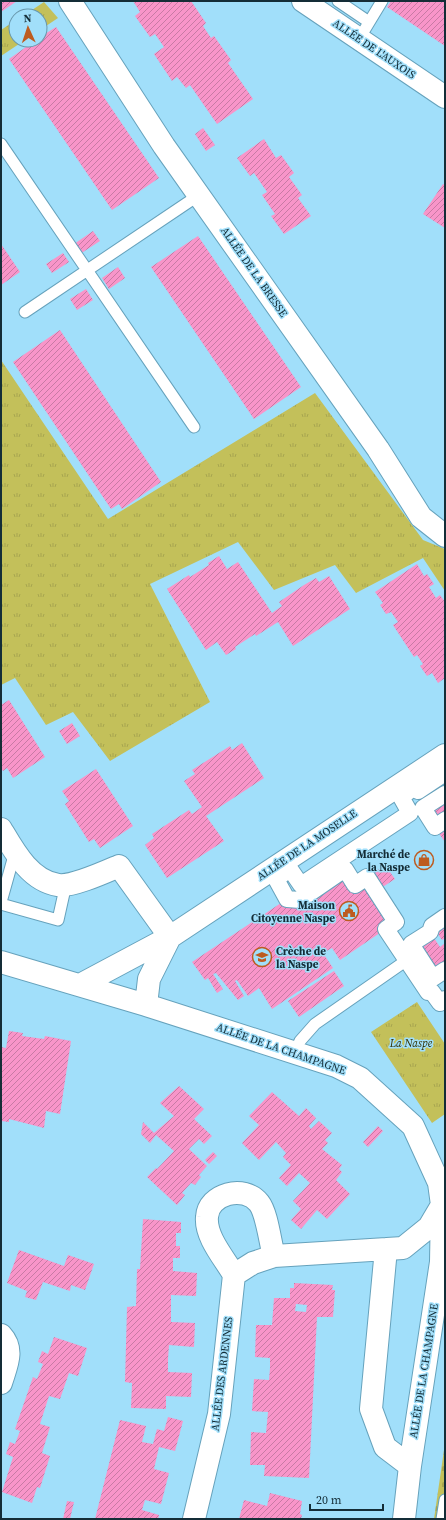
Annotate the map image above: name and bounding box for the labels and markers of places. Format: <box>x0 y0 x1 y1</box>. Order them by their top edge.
place label: Marché de la Naspe <box>357 847 410 875</box>
shop icon: Marché de la Naspe <box>413 849 435 871</box>
place label: Maison Citoyenne Naspe <box>251 898 335 926</box>
public building icon: Maison Citoyenne Naspe <box>338 900 360 922</box>
place label: Crèche de la Naspe <box>276 944 326 972</box>
school or university icon: Crèche de la Naspe <box>251 946 273 968</box>

